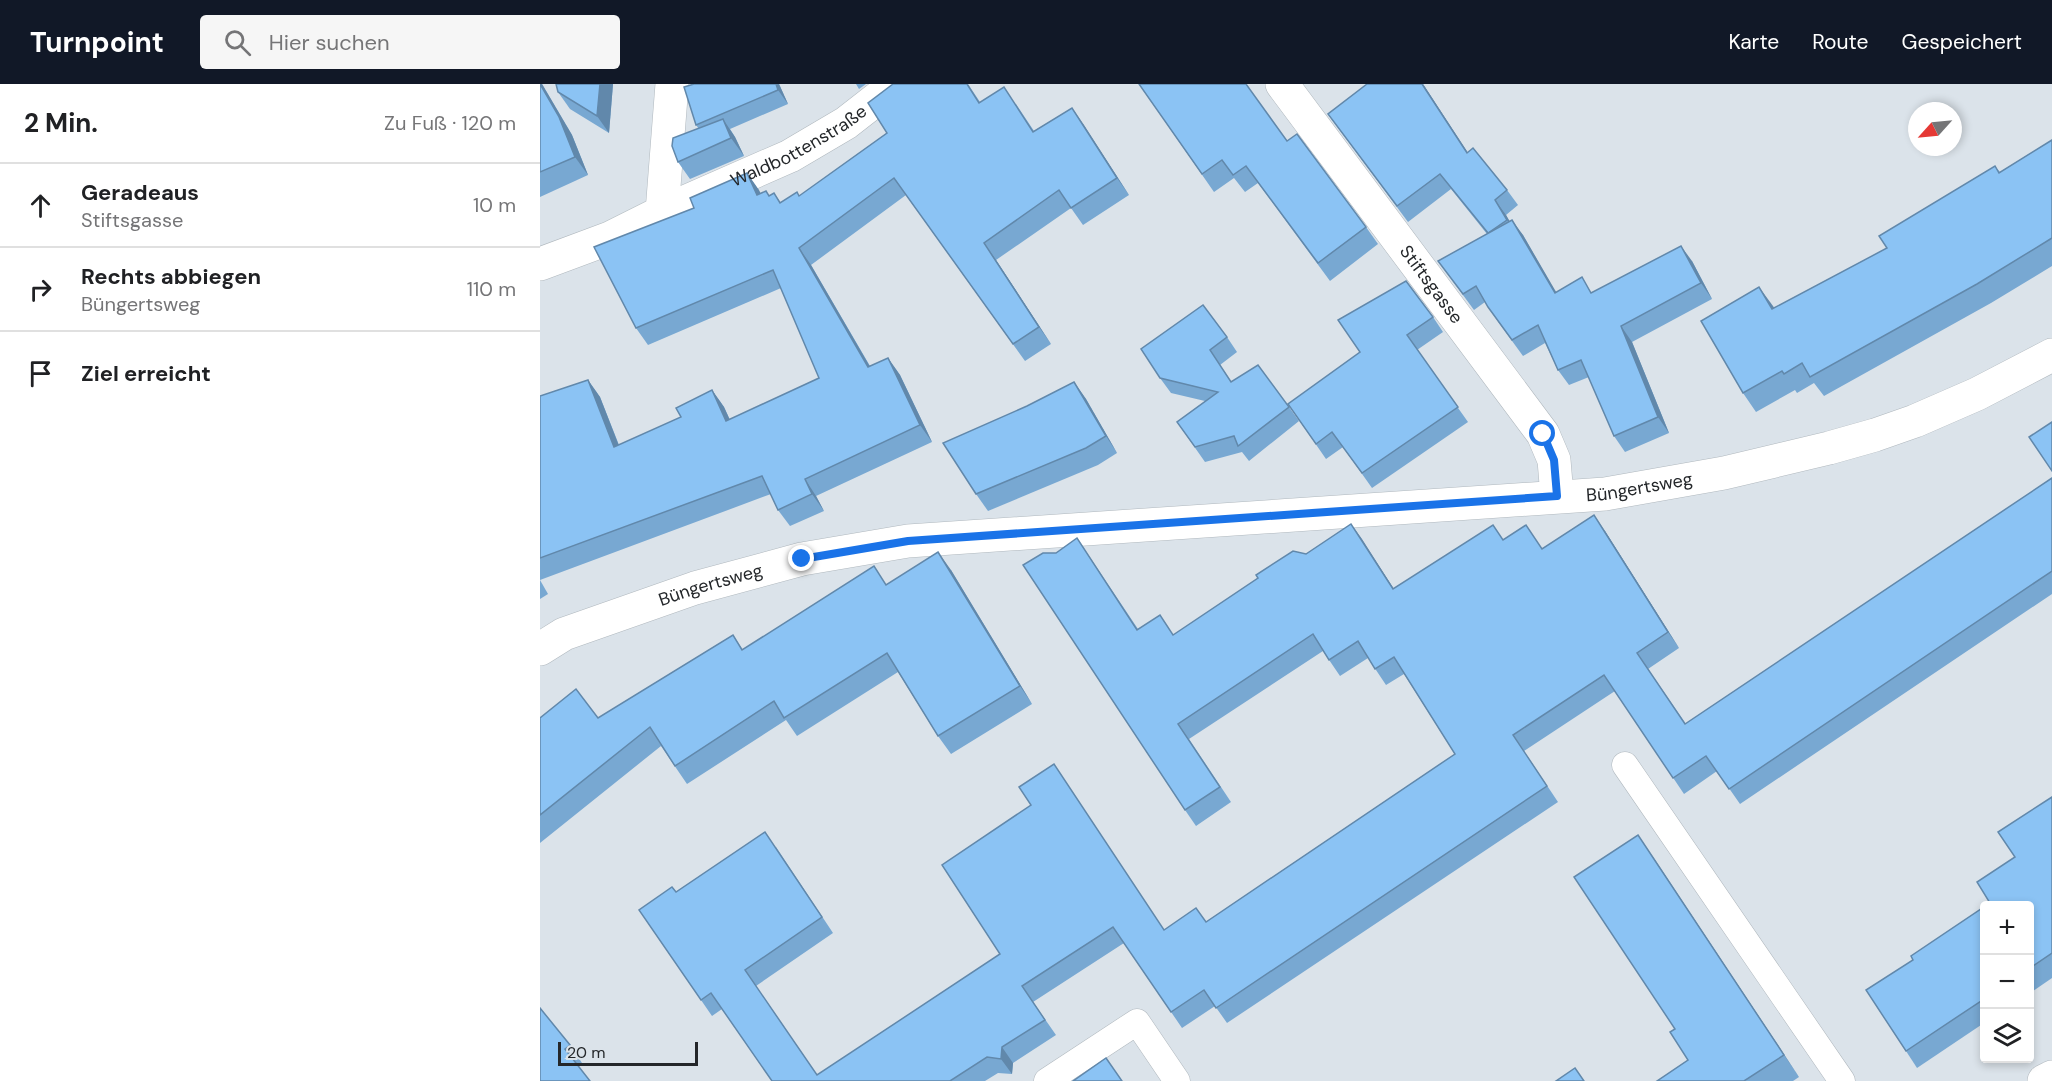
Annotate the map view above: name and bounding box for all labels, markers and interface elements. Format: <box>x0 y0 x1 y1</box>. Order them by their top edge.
search box <box>200 15 620 69</box>
text: Turnpoint <box>30 24 164 61</box>
icon: search <box>221 26 254 59</box>
text: Hier suchen <box>269 28 390 57</box>
text: Karte <box>1728 28 1779 56</box>
text: Route <box>1812 28 1868 56</box>
text: Gespeichert <box>1901 28 2022 56</box>
street label: Waldbottenstraße <box>727 99 872 192</box>
north arrow <box>1908 102 1962 156</box>
text: 2 Min. <box>24 106 98 140</box>
text: Zu Fuß · 120 m <box>384 110 516 136</box>
text: Geradeaus <box>81 178 199 207</box>
icon: ahead <box>24 189 57 222</box>
text: 10 m <box>473 192 516 218</box>
text: Stiftsgasse <box>81 207 183 233</box>
street label: Stiftsgasse <box>1394 240 1469 329</box>
text: Rechts abbiegen <box>81 262 261 291</box>
icon: right <box>24 273 57 306</box>
text: 110 m <box>467 276 516 302</box>
text: Büngertsweg <box>81 291 200 317</box>
icon: arrive <box>24 357 57 390</box>
text: Ziel erreicht <box>81 359 211 388</box>
route start <box>1529 420 1555 446</box>
street label: Büngertsweg <box>1585 467 1694 507</box>
route end <box>788 545 814 571</box>
street label: Büngertsweg <box>655 558 765 612</box>
map controls <box>1980 901 2034 1063</box>
button: + <box>1980 901 2034 955</box>
button: − <box>1980 955 2034 1009</box>
button: layers <box>1980 1009 2034 1063</box>
scale bar <box>558 1039 698 1066</box>
text: 20 m <box>567 1042 606 1063</box>

